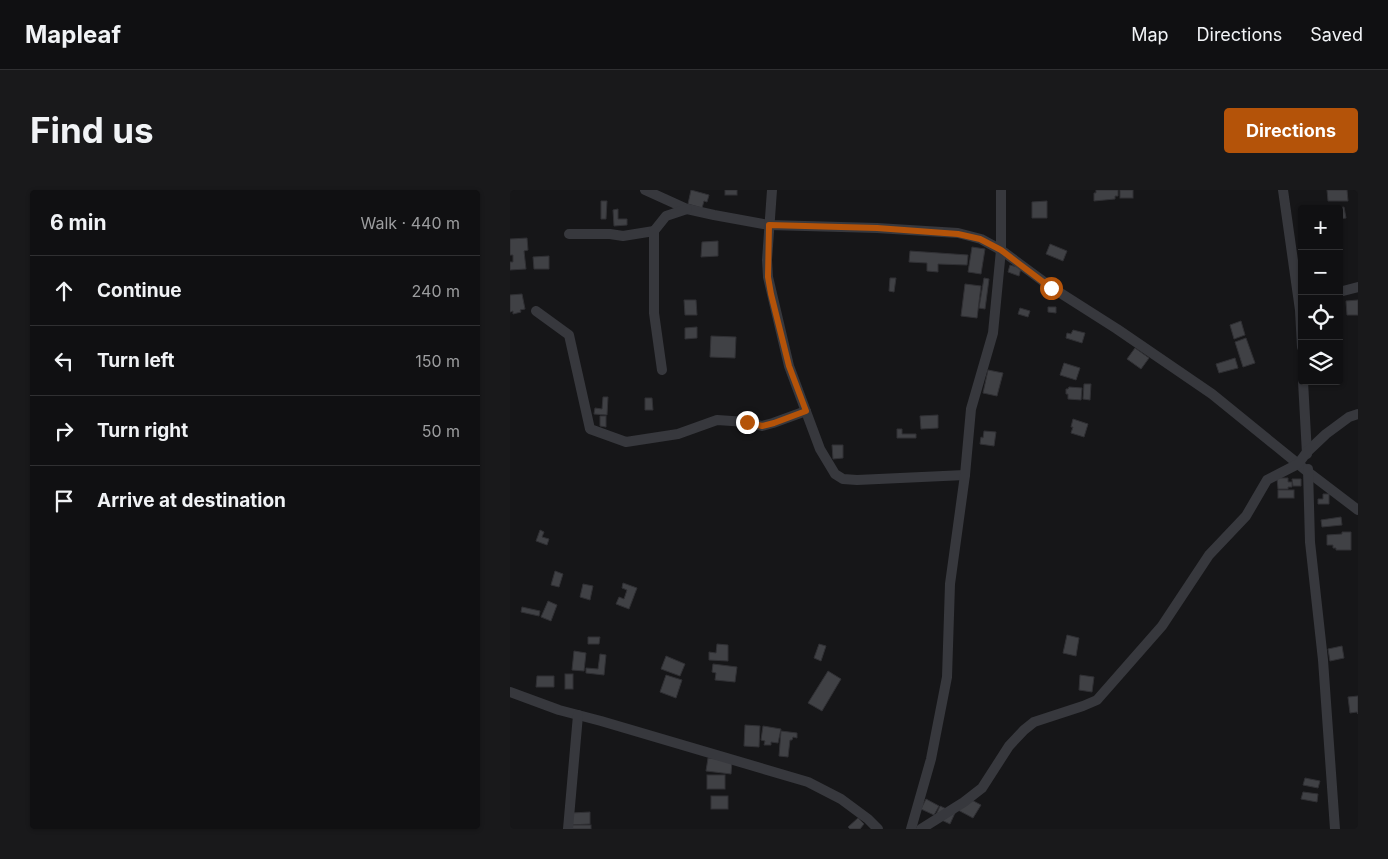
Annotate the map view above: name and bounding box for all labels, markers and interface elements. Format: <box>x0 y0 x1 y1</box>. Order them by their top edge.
text: Mapleaf <box>25 20 121 49</box>
text: Map <box>1131 24 1169 45</box>
text: Directions <box>1197 24 1282 45</box>
text: Saved <box>1310 24 1363 45</box>
button: Directions <box>1224 108 1358 153</box>
text: Find us <box>30 109 154 151</box>
map controls <box>1298 205 1343 385</box>
button: + <box>1298 205 1343 250</box>
text: 6 min <box>50 210 107 235</box>
text: Walk · 440 m <box>361 213 460 233</box>
button: − <box>1298 250 1343 295</box>
icon: ahead <box>50 277 78 305</box>
route start <box>1040 277 1063 300</box>
text: Continue <box>97 279 182 302</box>
text: 240 m <box>412 281 460 301</box>
button: locate <box>1298 295 1343 340</box>
button: layers <box>1298 340 1343 385</box>
icon: left <box>50 347 78 375</box>
text: Turn left <box>97 349 175 372</box>
text: 150 m <box>415 351 460 371</box>
route end <box>736 411 759 434</box>
icon: right <box>50 417 78 445</box>
text: Turn right <box>97 419 188 442</box>
text: 50 m <box>422 421 460 441</box>
icon: arrive <box>50 487 78 515</box>
text: Arrive at destination <box>97 489 286 512</box>

